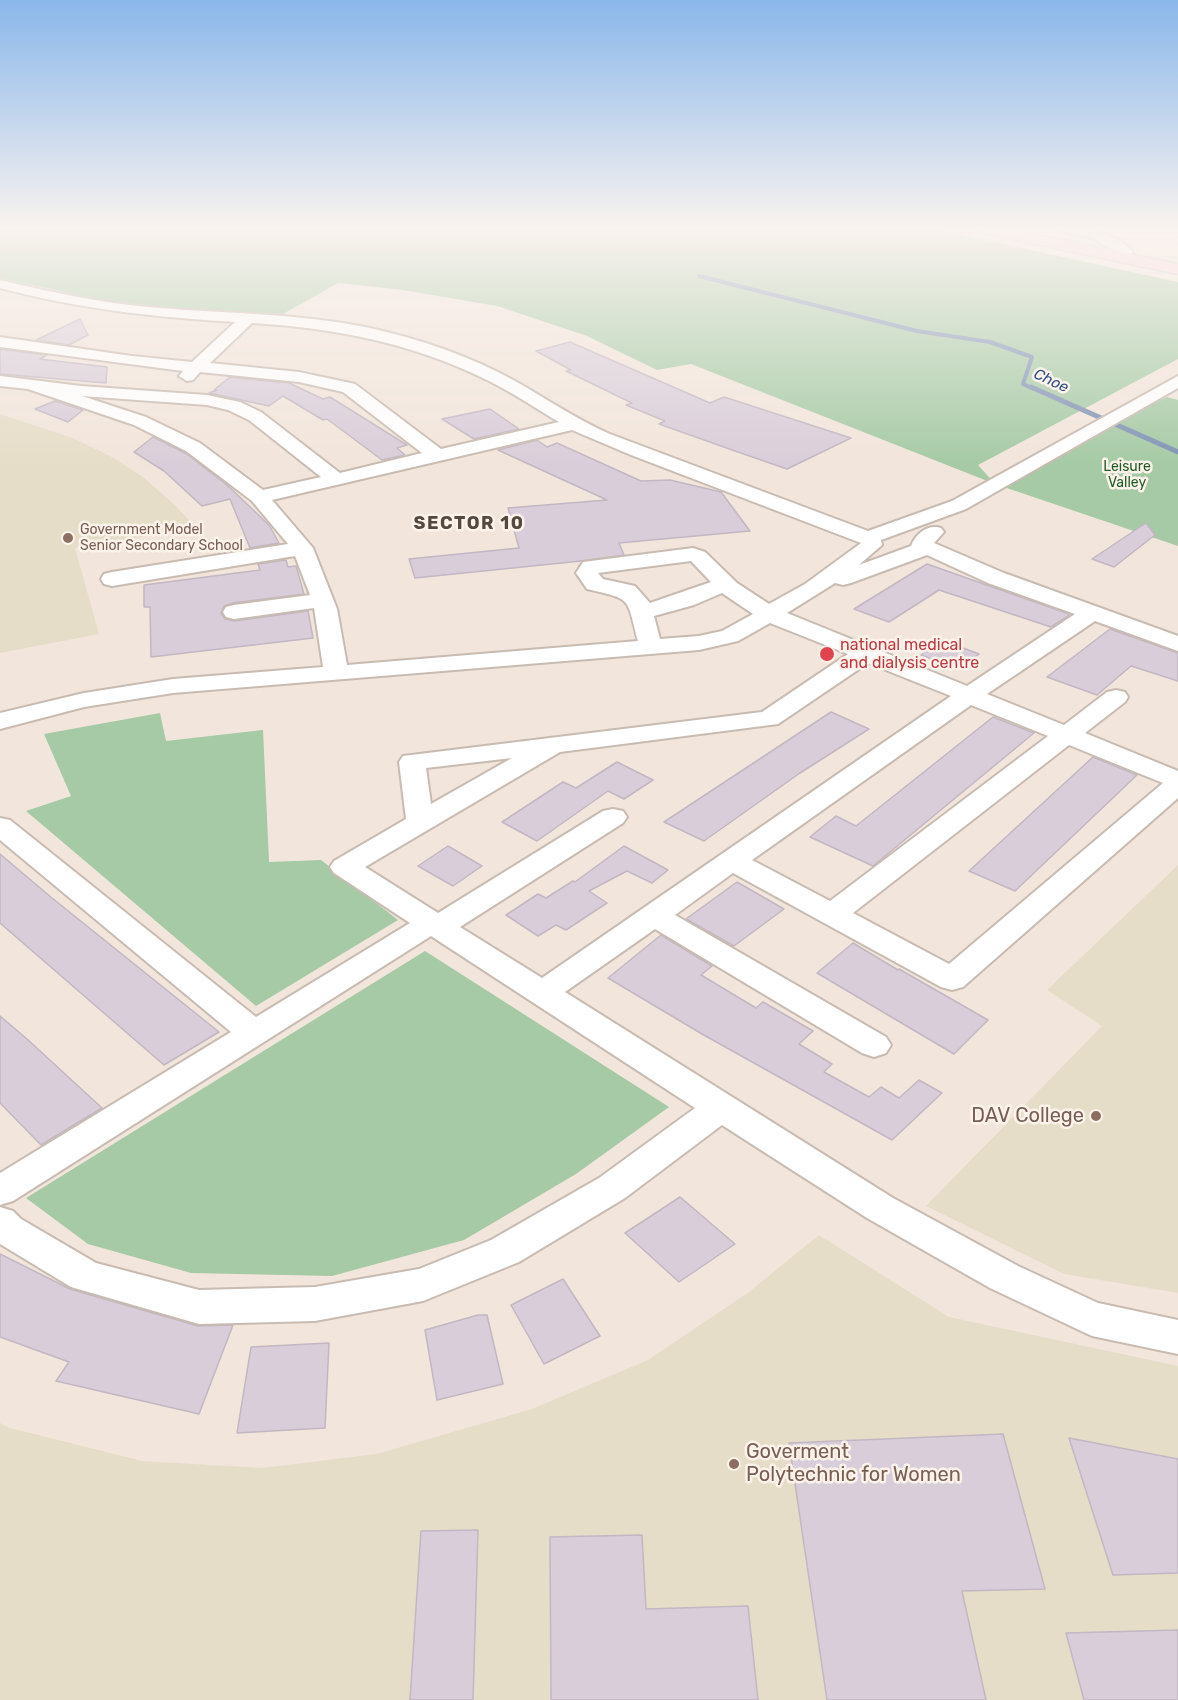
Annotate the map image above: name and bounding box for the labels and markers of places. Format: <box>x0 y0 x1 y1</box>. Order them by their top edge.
place label: Government Model Senior Secondary School <box>80 522 243 554</box>
marker: Government Model Senior Secondary School <box>61 531 75 545</box>
place label: national medical and dialysis centre <box>840 635 979 673</box>
marker: national medical and dialysis centre <box>818 645 836 663</box>
place label: DAV College <box>971 1104 1084 1128</box>
marker: DAV College <box>1089 1109 1103 1123</box>
place label: Goverment Polytechnic for Women <box>746 1440 961 1487</box>
marker: Goverment Polytechnic for Women <box>727 1457 741 1471</box>

